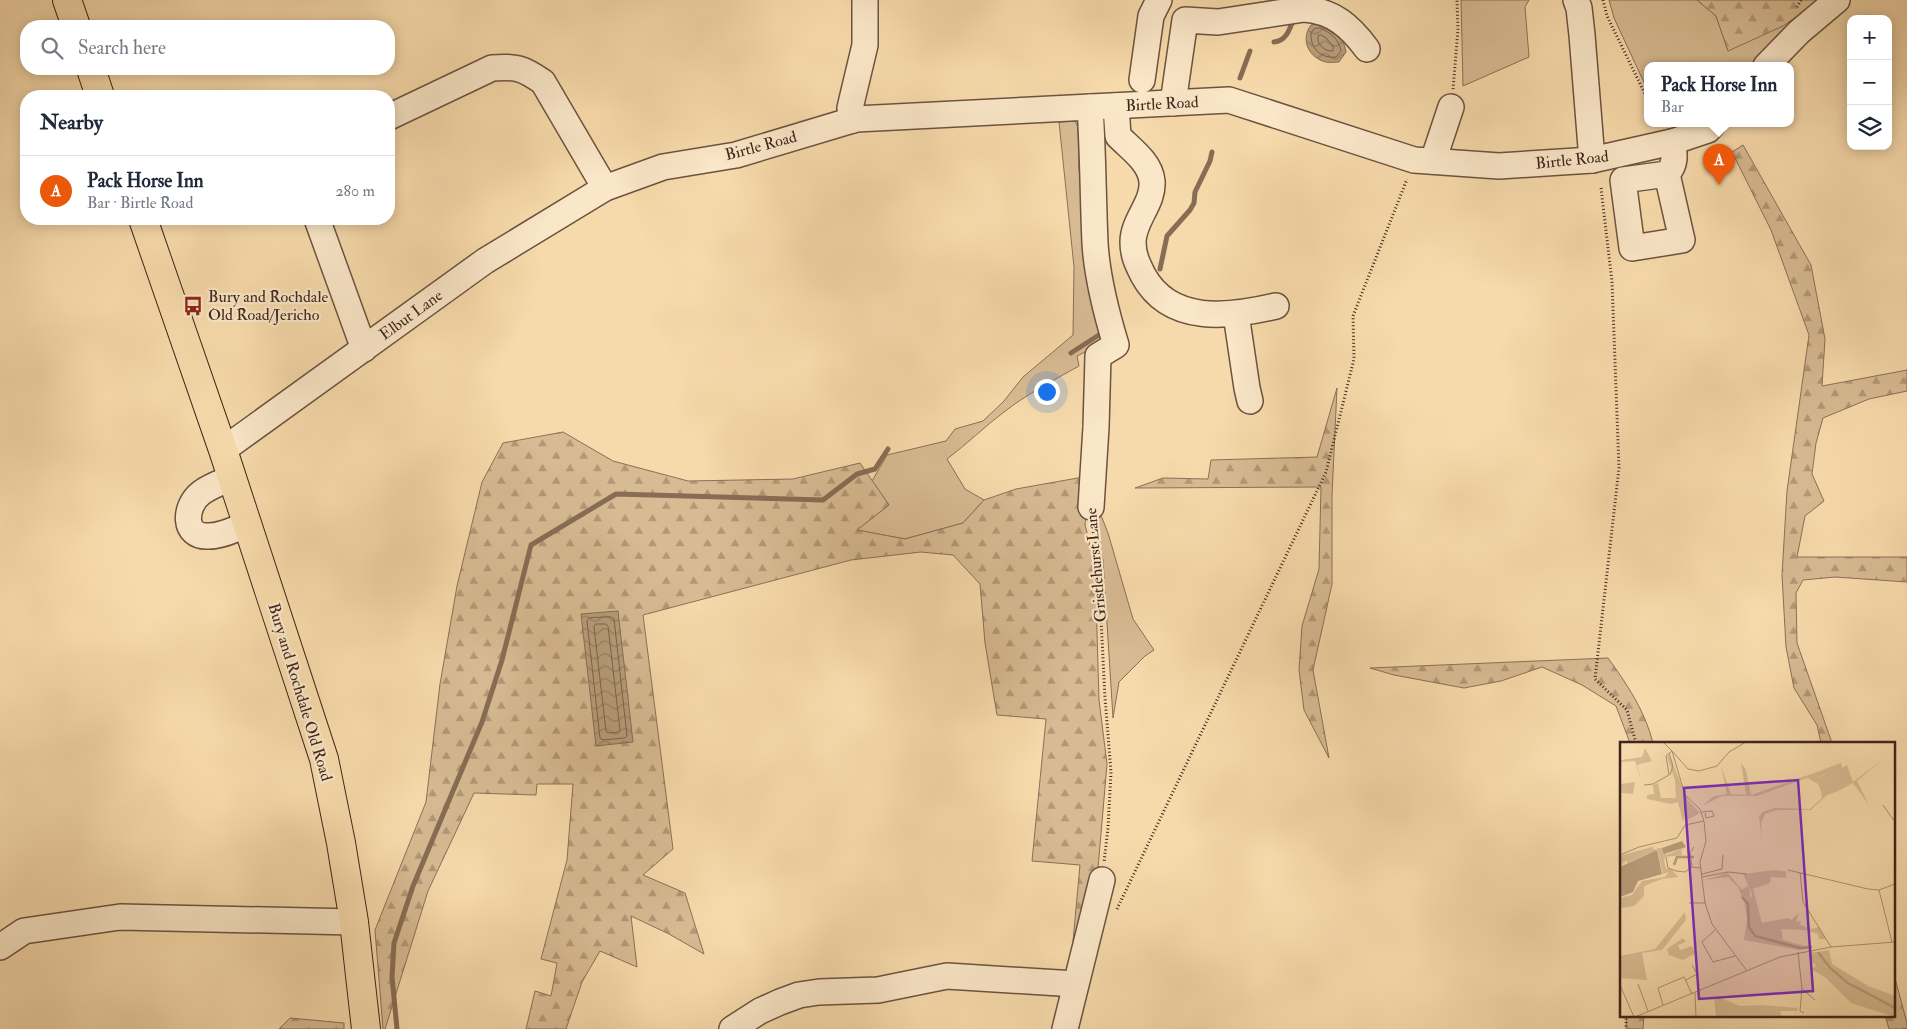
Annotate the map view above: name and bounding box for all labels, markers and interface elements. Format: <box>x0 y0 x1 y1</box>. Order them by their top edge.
map controls <box>1847 15 1892 150</box>
button: + <box>1847 15 1892 60</box>
search box <box>20 20 395 75</box>
icon: search <box>38 34 66 62</box>
text: Search here <box>78 36 166 60</box>
button: − <box>1847 60 1892 105</box>
popup <box>1644 62 1794 127</box>
text: Pack Horse Inn <box>1661 73 1777 97</box>
street label: Birtle Road <box>1125 92 1199 116</box>
text: Bar <box>1661 97 1684 117</box>
button: layers <box>1847 105 1892 150</box>
text: Nearby <box>40 109 103 136</box>
street label: Birtle Road <box>723 127 799 165</box>
pin: A <box>1703 144 1735 185</box>
street label: Birtle Road <box>1534 146 1610 174</box>
text: Pack Horse Inn <box>87 169 204 193</box>
text: A <box>51 181 61 201</box>
text: 280 m <box>335 181 375 201</box>
text: Bar · Birtle Road <box>87 193 193 213</box>
street label: Elbut Lane <box>375 285 447 345</box>
place label: Bury and Rochdale Old Road/Jericho <box>208 287 328 326</box>
bus stop icon: Bury and Rochdale Old Road/Jericho <box>182 295 204 317</box>
your location <box>1034 379 1060 405</box>
street label: Gristlehurst Lane <box>1081 507 1111 623</box>
street label: Bury and Rochdale Old Road <box>263 601 337 784</box>
inset map <box>1620 742 1894 1016</box>

